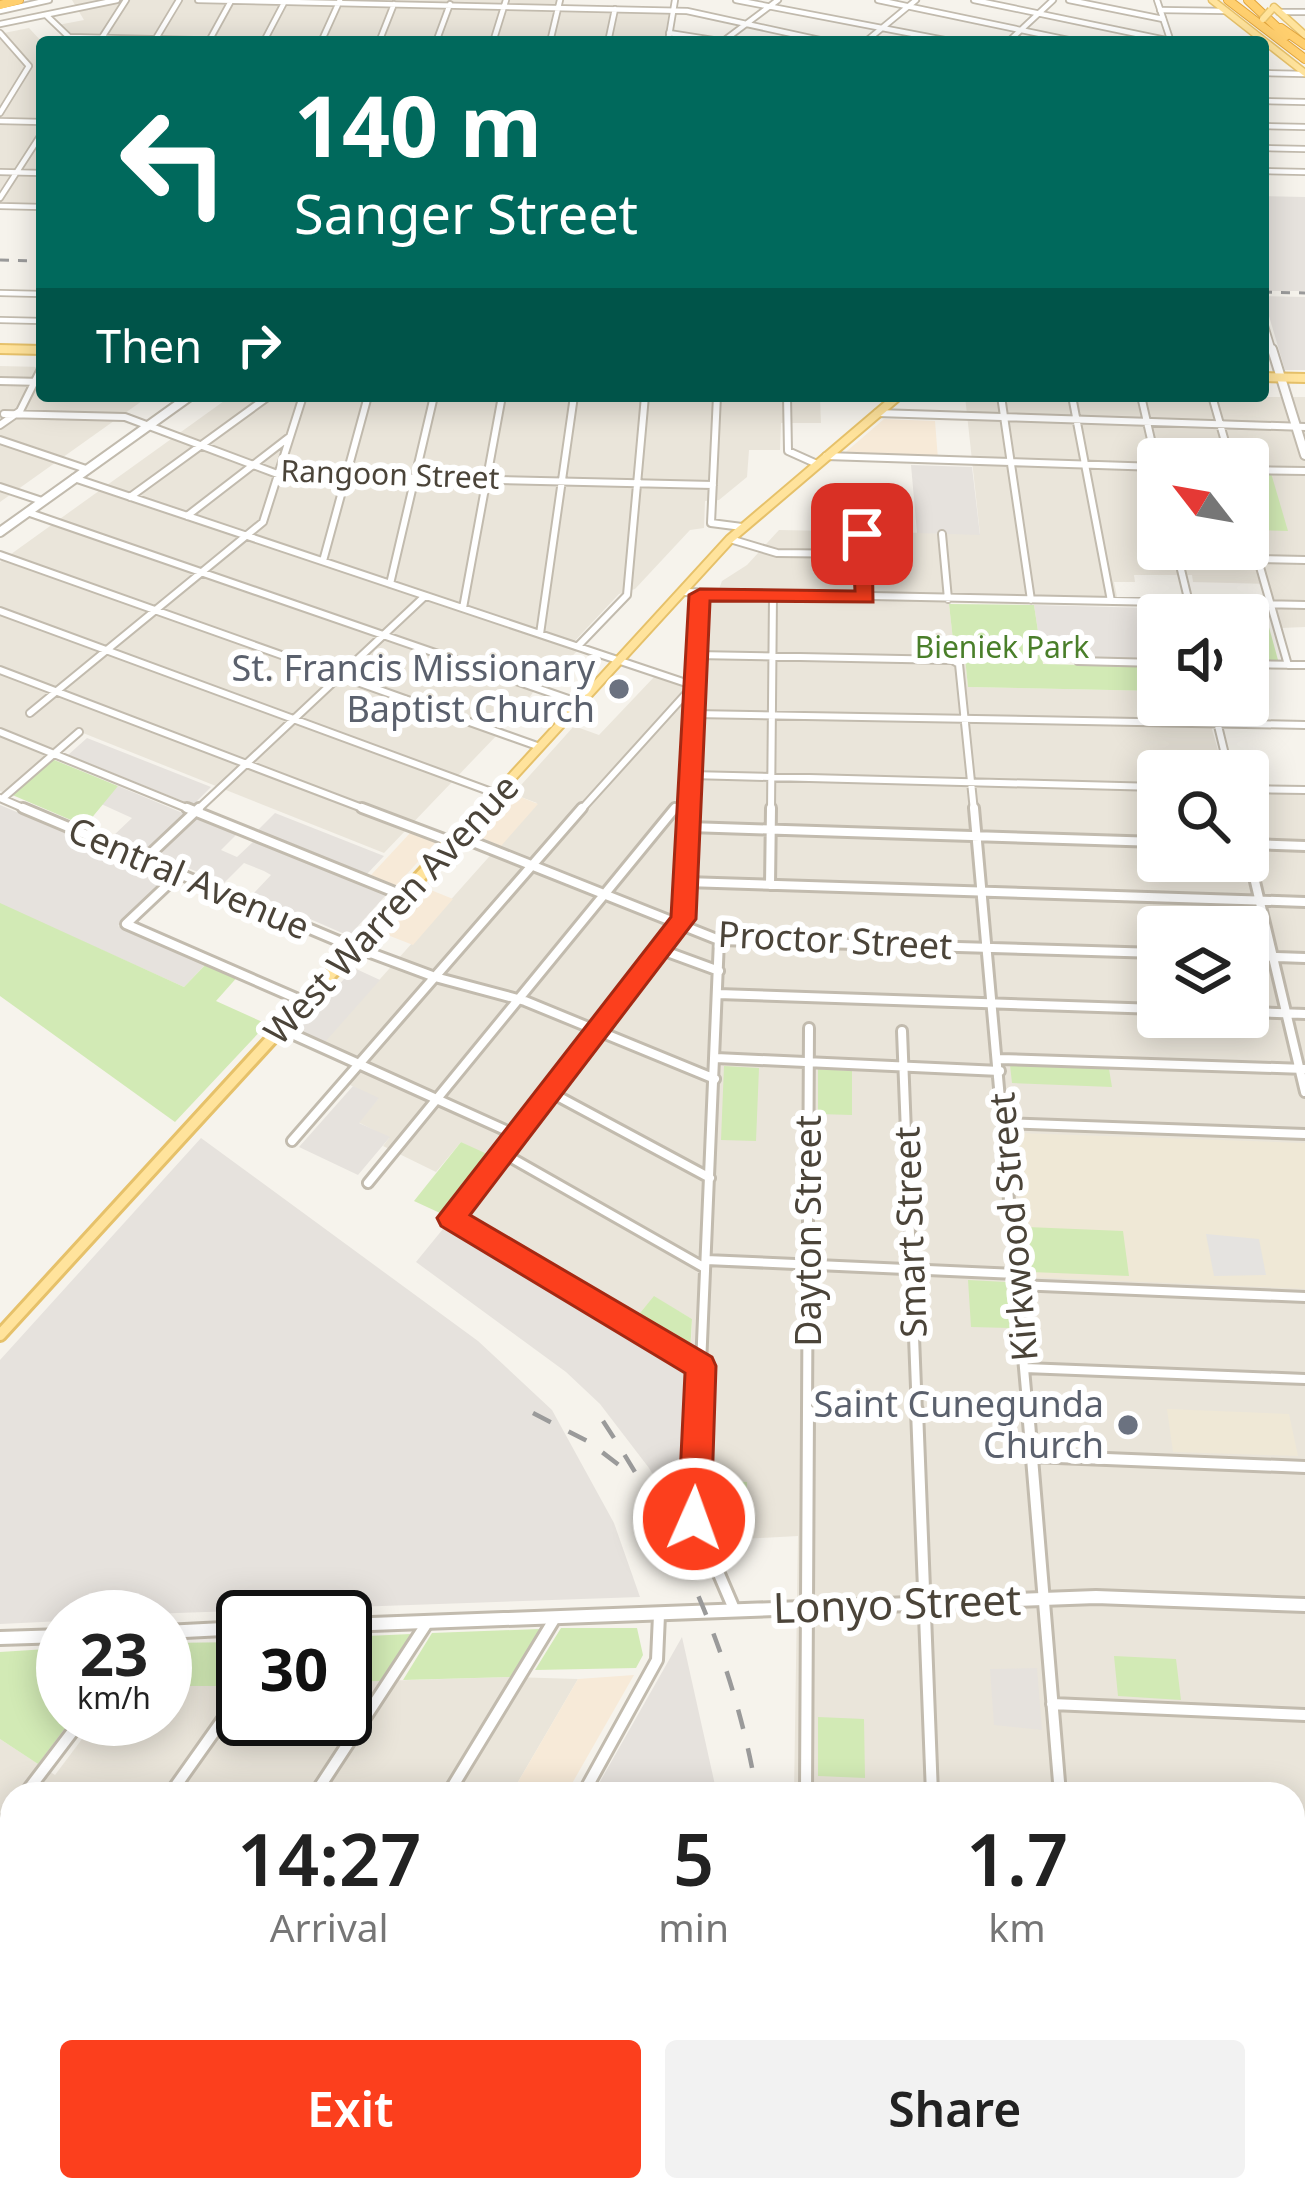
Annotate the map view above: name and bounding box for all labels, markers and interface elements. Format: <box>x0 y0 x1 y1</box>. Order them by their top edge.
text: 140 m <box>294 67 542 182</box>
icon: left <box>96 84 252 240</box>
text: Sanger Street <box>294 176 638 250</box>
icon: right <box>226 312 292 378</box>
text: Then <box>96 315 202 376</box>
north arrow <box>1137 438 1269 570</box>
map controls <box>1137 438 1269 1038</box>
street label: Rangoon Street <box>280 449 500 498</box>
pin <box>811 483 913 585</box>
icon: arrive <box>829 501 895 567</box>
button: sound <box>1137 594 1269 726</box>
park label: Bieniek Park <box>915 626 1089 667</box>
place label: St. Francis Missionary Baptist Church <box>232 643 596 733</box>
marker: St. Francis Missionary Baptist Church <box>606 676 632 702</box>
button: search <box>1137 750 1269 882</box>
street label: West Warren Avenue <box>252 763 529 1054</box>
street label: Central Avenue <box>61 805 317 950</box>
button: layers <box>1137 906 1269 1038</box>
street label: Proctor Street <box>717 909 953 970</box>
street label: Kirkwood Street <box>976 1091 1049 1363</box>
street label: Dayton Street <box>783 1115 832 1347</box>
street label: Smart Street <box>881 1126 938 1338</box>
place label: Saint Cunegunda Church <box>814 1379 1104 1469</box>
marker: Saint Cunegunda Church <box>1115 1412 1141 1438</box>
position arrow <box>631 1456 757 1582</box>
street label: Lonyo Street <box>772 1570 1022 1635</box>
speed limit sign: 30 <box>216 1590 372 1746</box>
text: 23 <box>80 1612 148 1694</box>
text: km/h <box>77 1677 151 1718</box>
text: 14:27 <box>237 1809 421 1907</box>
text: 5 <box>673 1809 714 1907</box>
text: 1.7 <box>966 1809 1068 1907</box>
text: Arrival <box>270 1900 389 1953</box>
text: min <box>658 1900 729 1953</box>
text: km <box>988 1900 1046 1953</box>
button: Exit <box>60 2040 641 2178</box>
button: Share <box>665 2040 1245 2178</box>

